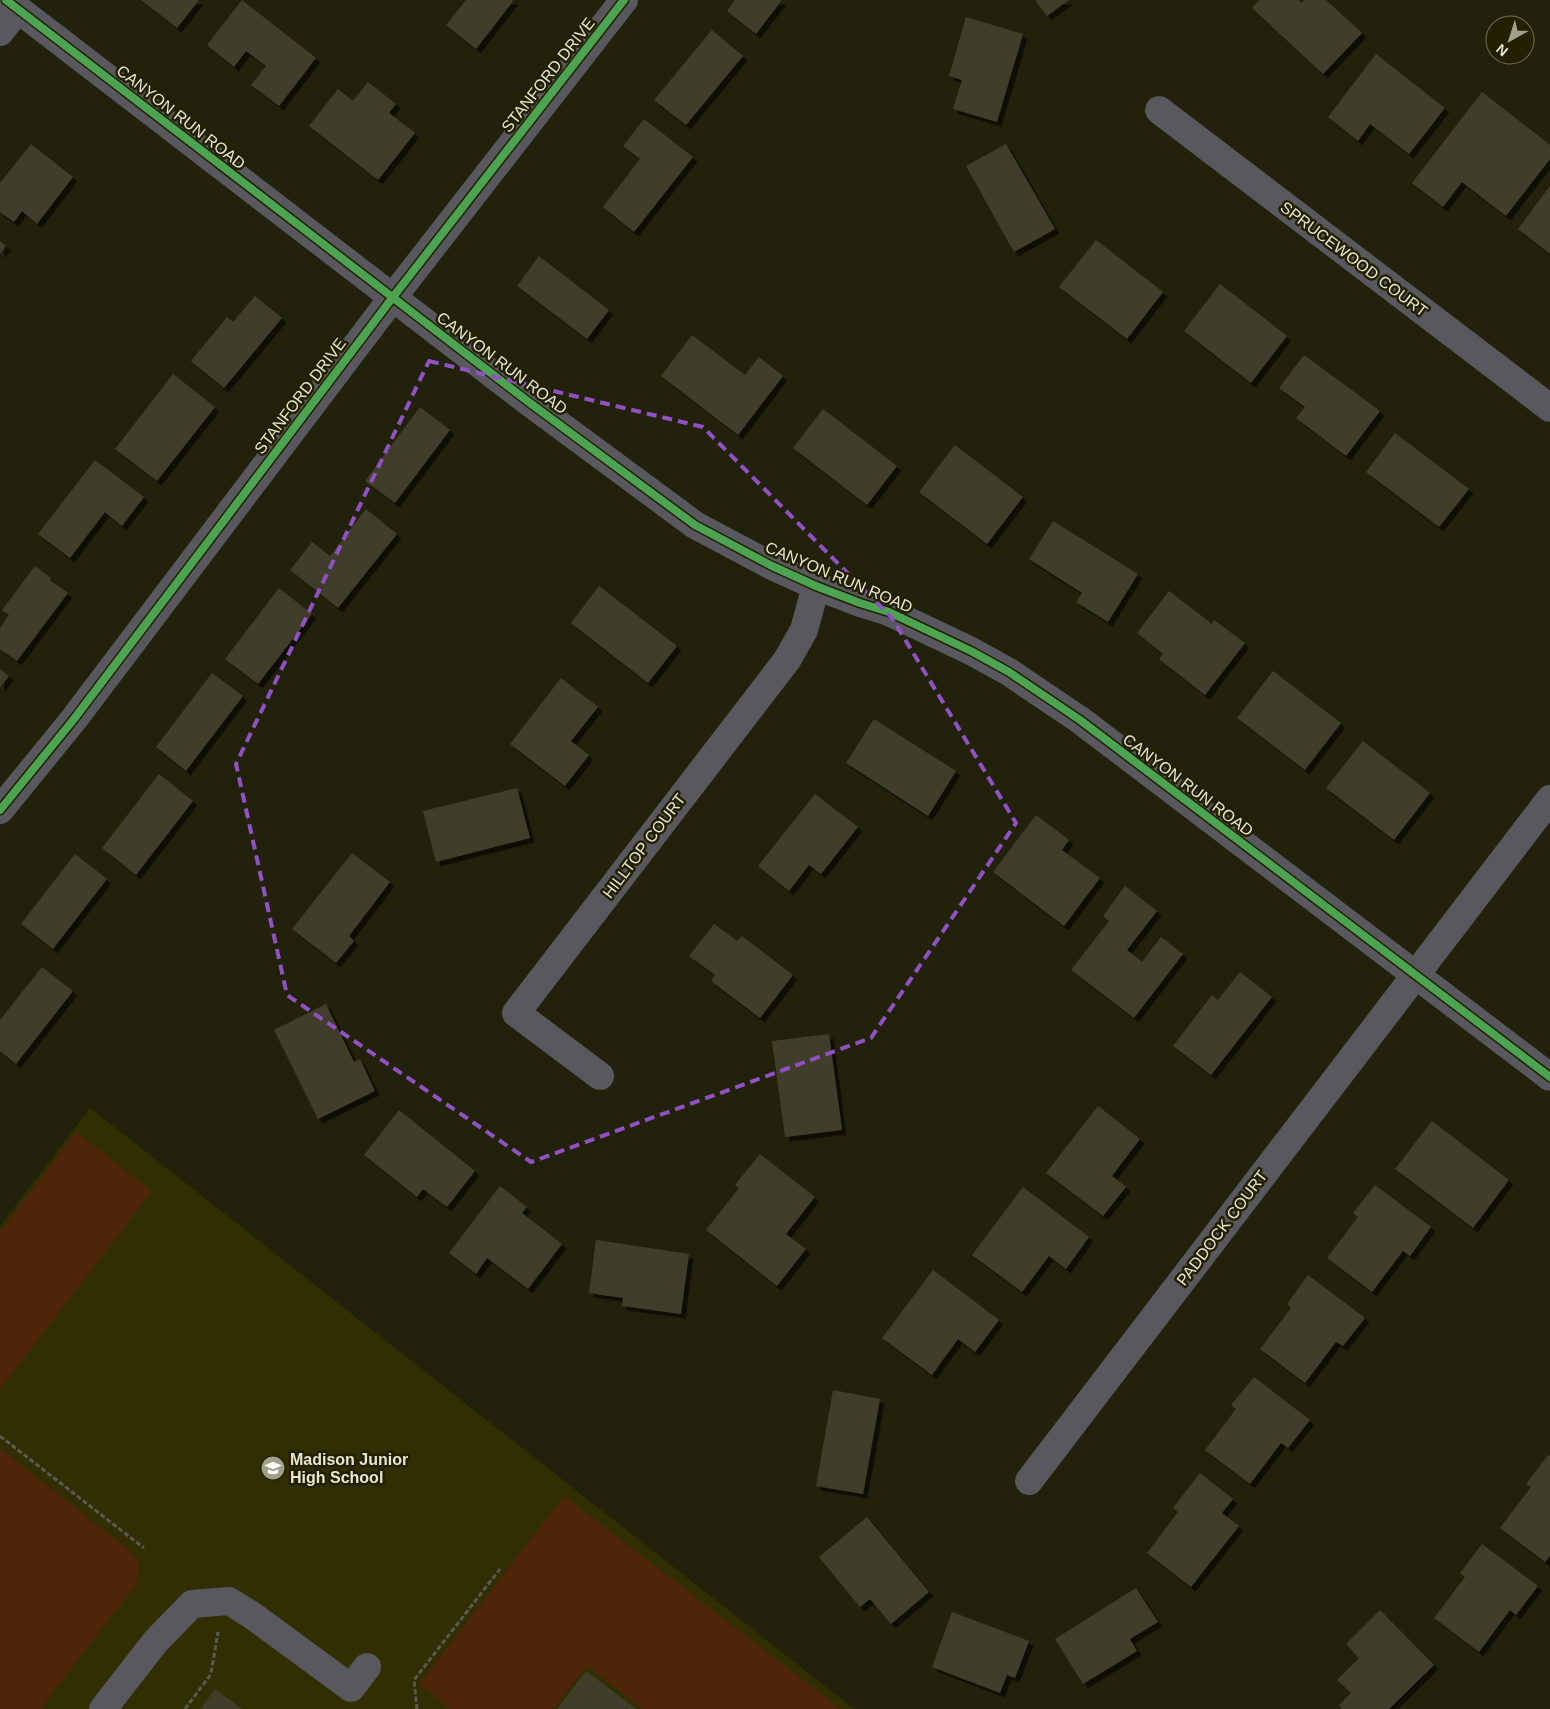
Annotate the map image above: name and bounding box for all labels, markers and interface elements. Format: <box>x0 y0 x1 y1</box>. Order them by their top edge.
street label: STANFORD DRIVE <box>498 15 598 135</box>
north arrow <box>1485 15 1535 65</box>
text: N <box>1493 41 1511 60</box>
street label: CANYON RUN ROAD <box>113 62 249 172</box>
street label: SPRUCEWOOD COURT <box>1277 198 1431 320</box>
street label: CANYON RUN ROAD <box>434 309 570 417</box>
street label: STANFORD DRIVE <box>251 335 349 457</box>
street label: CANYON RUN ROAD <box>763 538 915 616</box>
street label: CANYON RUN ROAD <box>1120 731 1256 839</box>
street label: HILLTOP COURT <box>599 790 689 901</box>
street label: PADDOCK COURT <box>1173 1167 1271 1289</box>
place label: Madison Junior High School <box>290 1451 408 1486</box>
school or university icon: Madison Junior High School <box>260 1455 286 1481</box>

